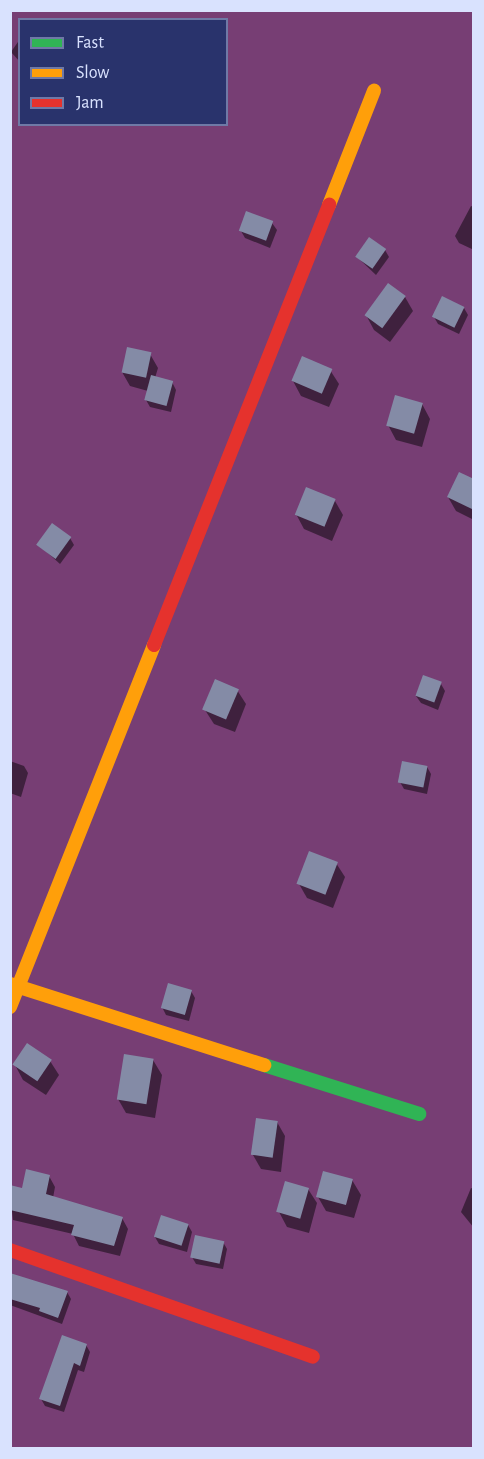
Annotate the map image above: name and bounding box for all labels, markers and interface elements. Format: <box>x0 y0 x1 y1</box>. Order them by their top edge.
legend <box>18 18 228 126</box>
text: Fast <box>76 34 104 52</box>
text: Slow <box>76 64 109 82</box>
text: Jam <box>76 94 104 112</box>

